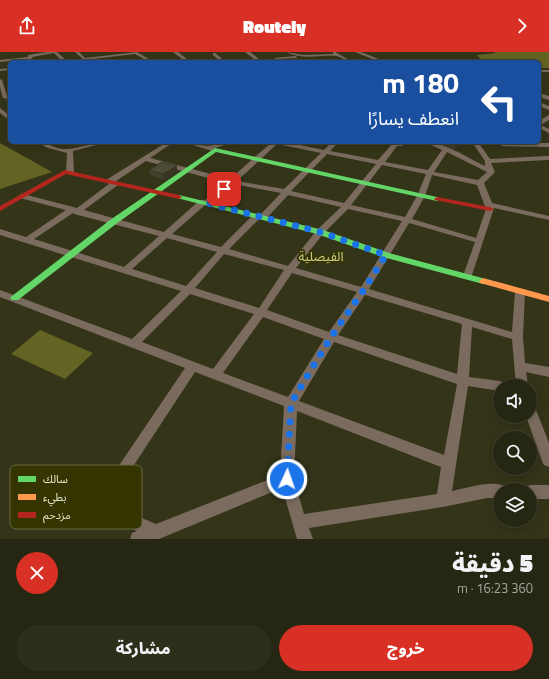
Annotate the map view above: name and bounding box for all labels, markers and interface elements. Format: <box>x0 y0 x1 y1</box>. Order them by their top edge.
text: Routely <box>243 13 306 40</box>
icon: share <box>16 15 38 37</box>
icon: forward <box>511 15 533 37</box>
text: 180 m <box>382 61 459 104</box>
icon: left <box>473 76 525 128</box>
text: انعطف يسارًا <box>368 105 459 132</box>
pin <box>207 172 241 206</box>
icon: arrive <box>213 178 235 200</box>
district label: الفيصلية <box>298 246 344 266</box>
map controls <box>493 379 537 527</box>
button: sound <box>493 379 537 423</box>
button: search <box>493 431 537 475</box>
position arrow <box>266 458 308 500</box>
legend <box>10 465 142 529</box>
text: سالك <box>43 471 68 487</box>
button: layers <box>493 483 537 527</box>
text: بطيء <box>43 489 66 507</box>
text: مزدحم <box>43 507 71 524</box>
text: 5 دقيقة <box>452 545 533 581</box>
button: close <box>16 552 58 594</box>
text: 360 m · 16:23 <box>457 578 533 598</box>
button: مشاركة <box>16 625 271 671</box>
button: خروج <box>279 625 533 671</box>

